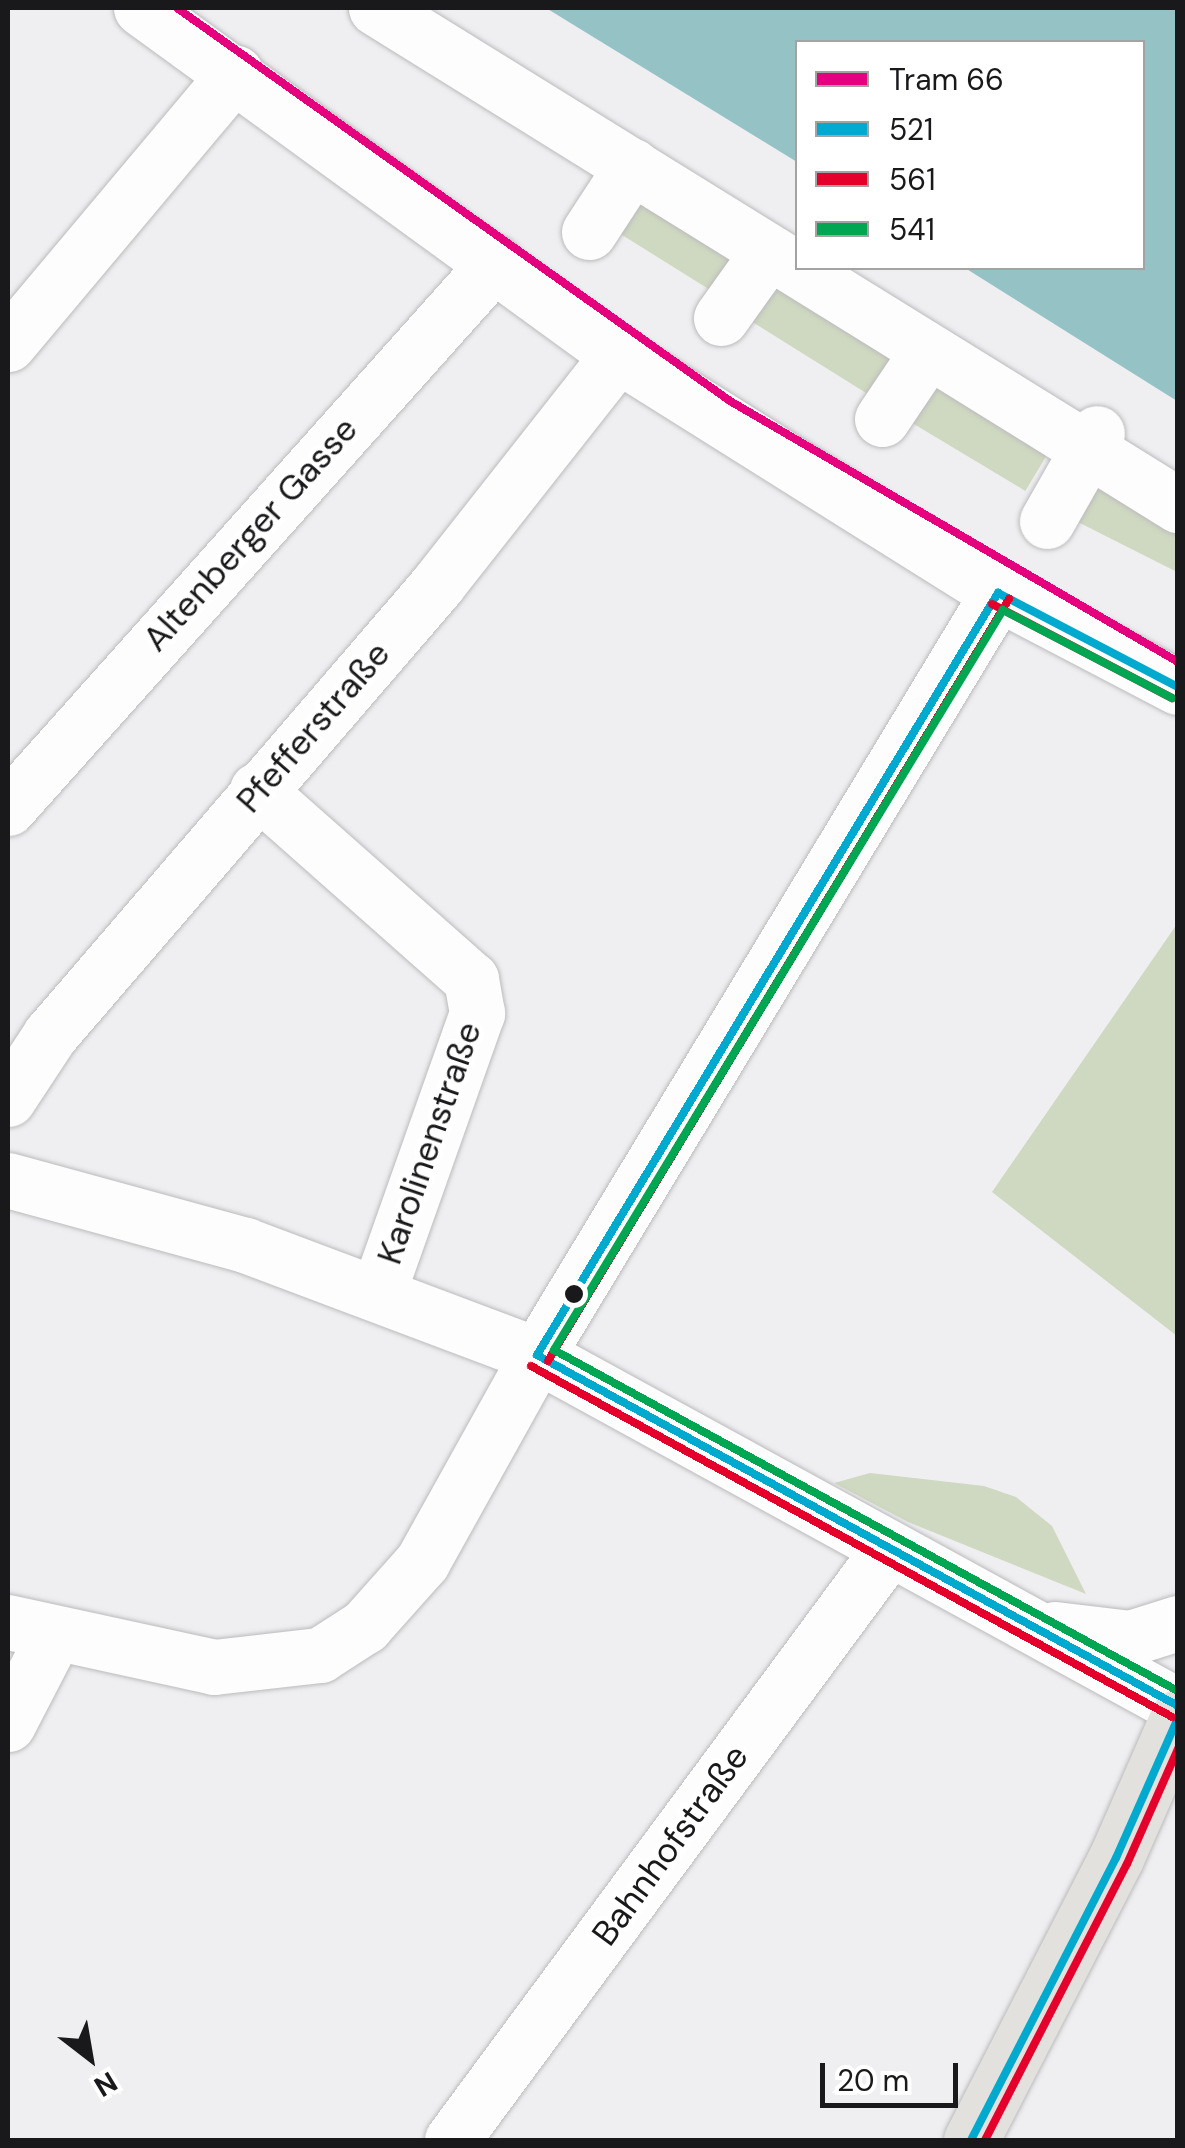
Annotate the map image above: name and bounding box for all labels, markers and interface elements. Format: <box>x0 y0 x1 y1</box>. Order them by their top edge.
legend <box>795 40 1145 270</box>
text: Tram 66 <box>889 60 1004 99</box>
text: 521 <box>889 110 933 149</box>
text: 561 <box>889 160 936 199</box>
text: 541 <box>889 210 935 249</box>
street label: Altenberger Gasse <box>134 408 366 660</box>
street label: Pfefferstraße <box>227 633 399 821</box>
street label: Karolinenstraße <box>368 1017 490 1269</box>
unlabelled marker <box>564 1284 584 1304</box>
street label: Bahnhofstraße <box>583 1737 757 1953</box>
north arrow <box>40 2008 140 2108</box>
scale bar <box>825 2043 962 2105</box>
text: 20 m <box>837 2061 909 2100</box>
text: N <box>87 2063 124 2105</box>

